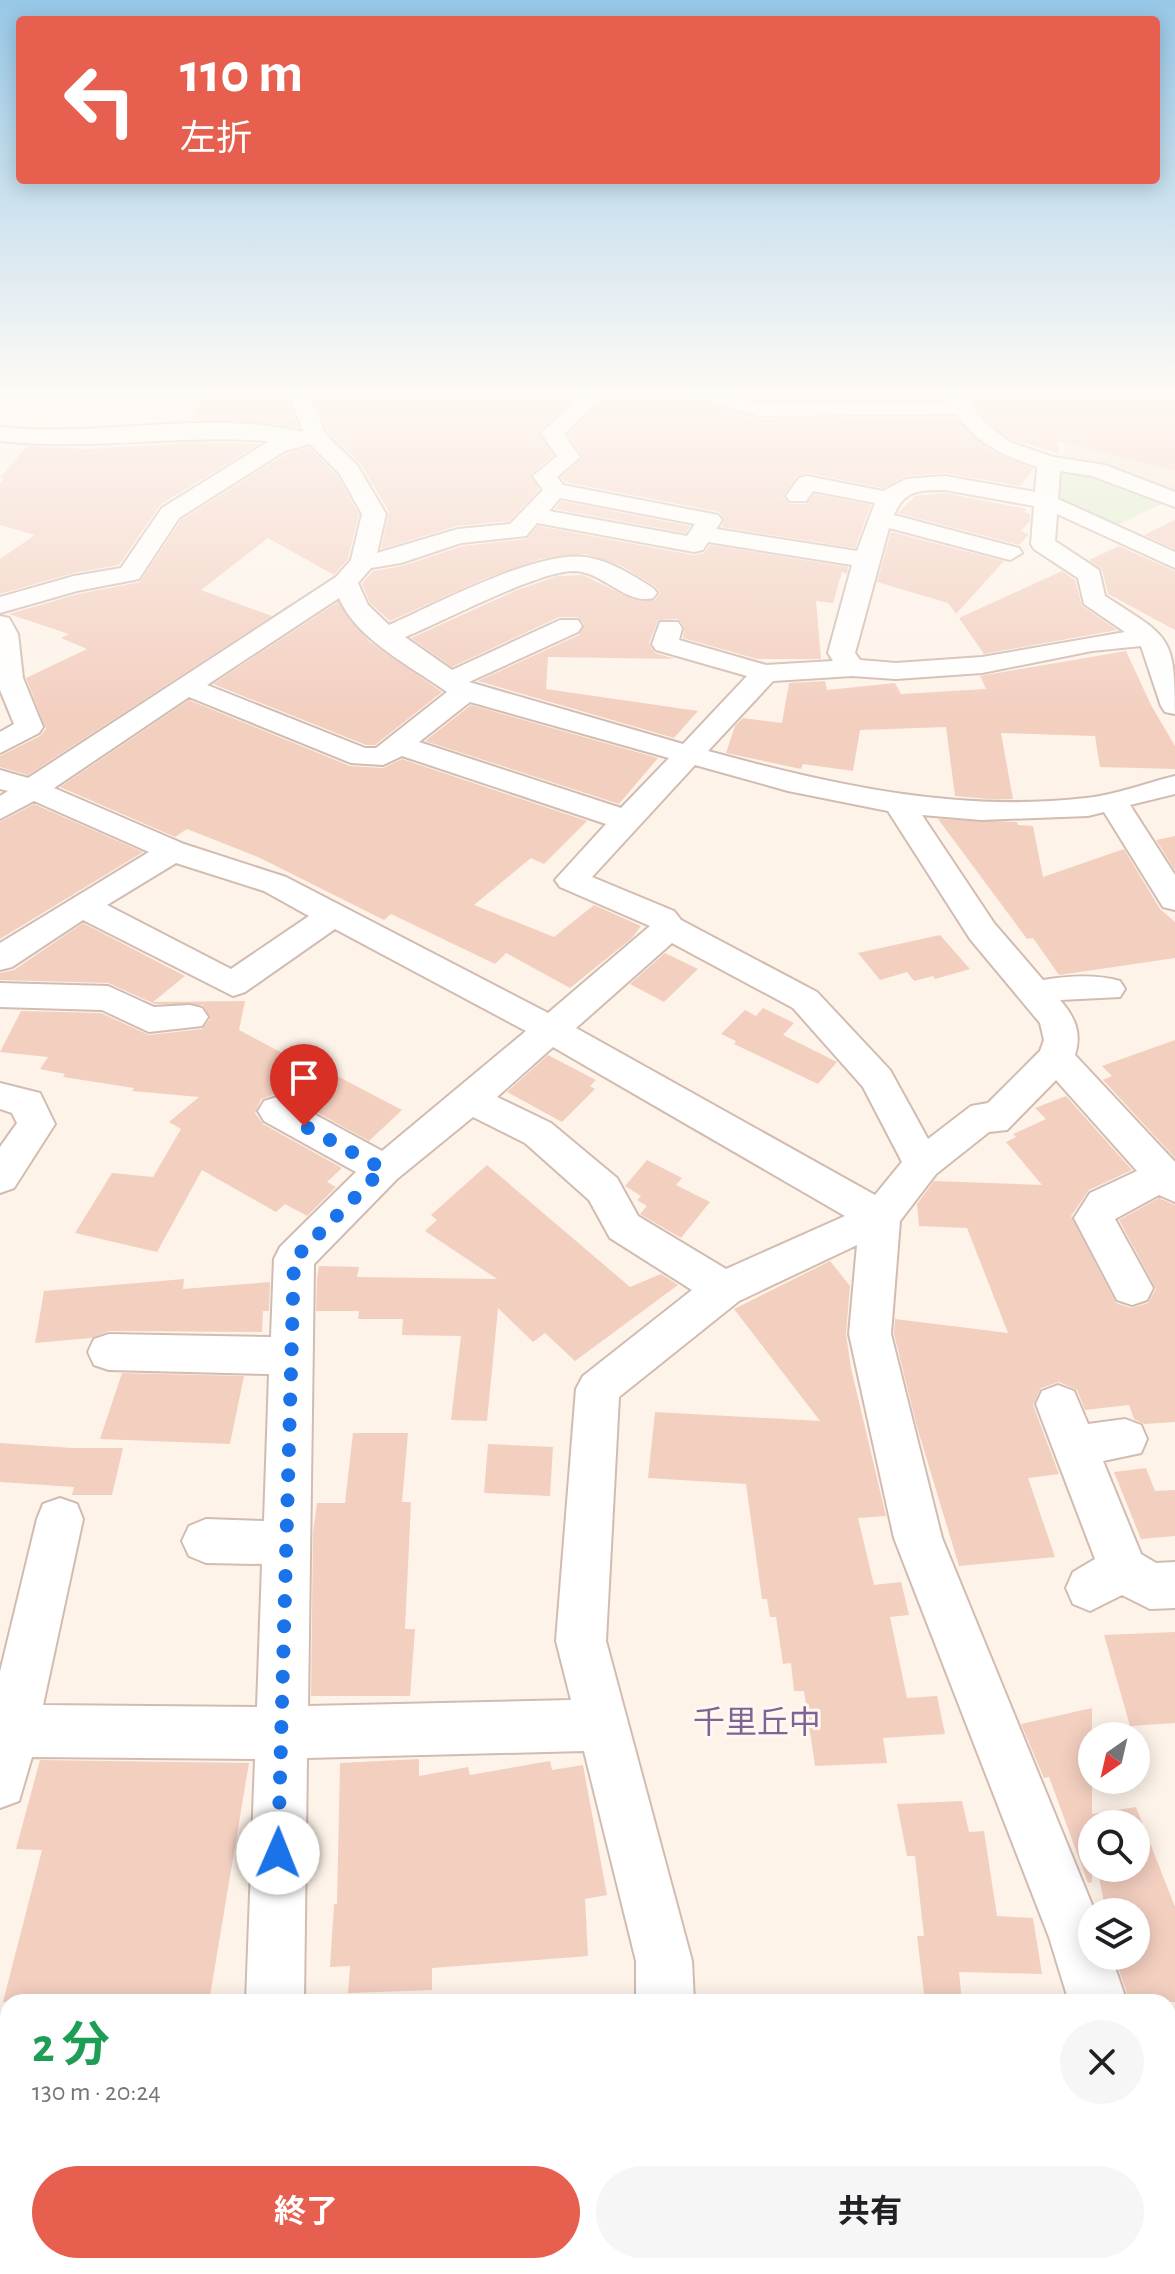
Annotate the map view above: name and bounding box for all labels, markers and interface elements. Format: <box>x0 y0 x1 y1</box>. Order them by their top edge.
text: 110 m <box>180 46 303 102</box>
icon: left <box>48 48 152 152</box>
text: 左折 <box>180 121 252 157</box>
pin <box>270 1044 338 1126</box>
icon: arrive <box>282 1056 326 1100</box>
district label: 千里丘中 <box>693 1706 821 1739</box>
north arrow <box>1078 1722 1150 1794</box>
map controls <box>1078 1722 1150 1970</box>
button: search <box>1078 1810 1150 1882</box>
position arrow <box>236 1811 320 1895</box>
button: layers <box>1078 1898 1150 1970</box>
button: close <box>1060 2020 1144 2104</box>
text: 2 分 <box>32 2023 110 2071</box>
text: 130 m · 20:24 <box>32 2079 161 2105</box>
button: 終了 <box>32 2166 580 2258</box>
button: 共有 <box>596 2166 1144 2258</box>

